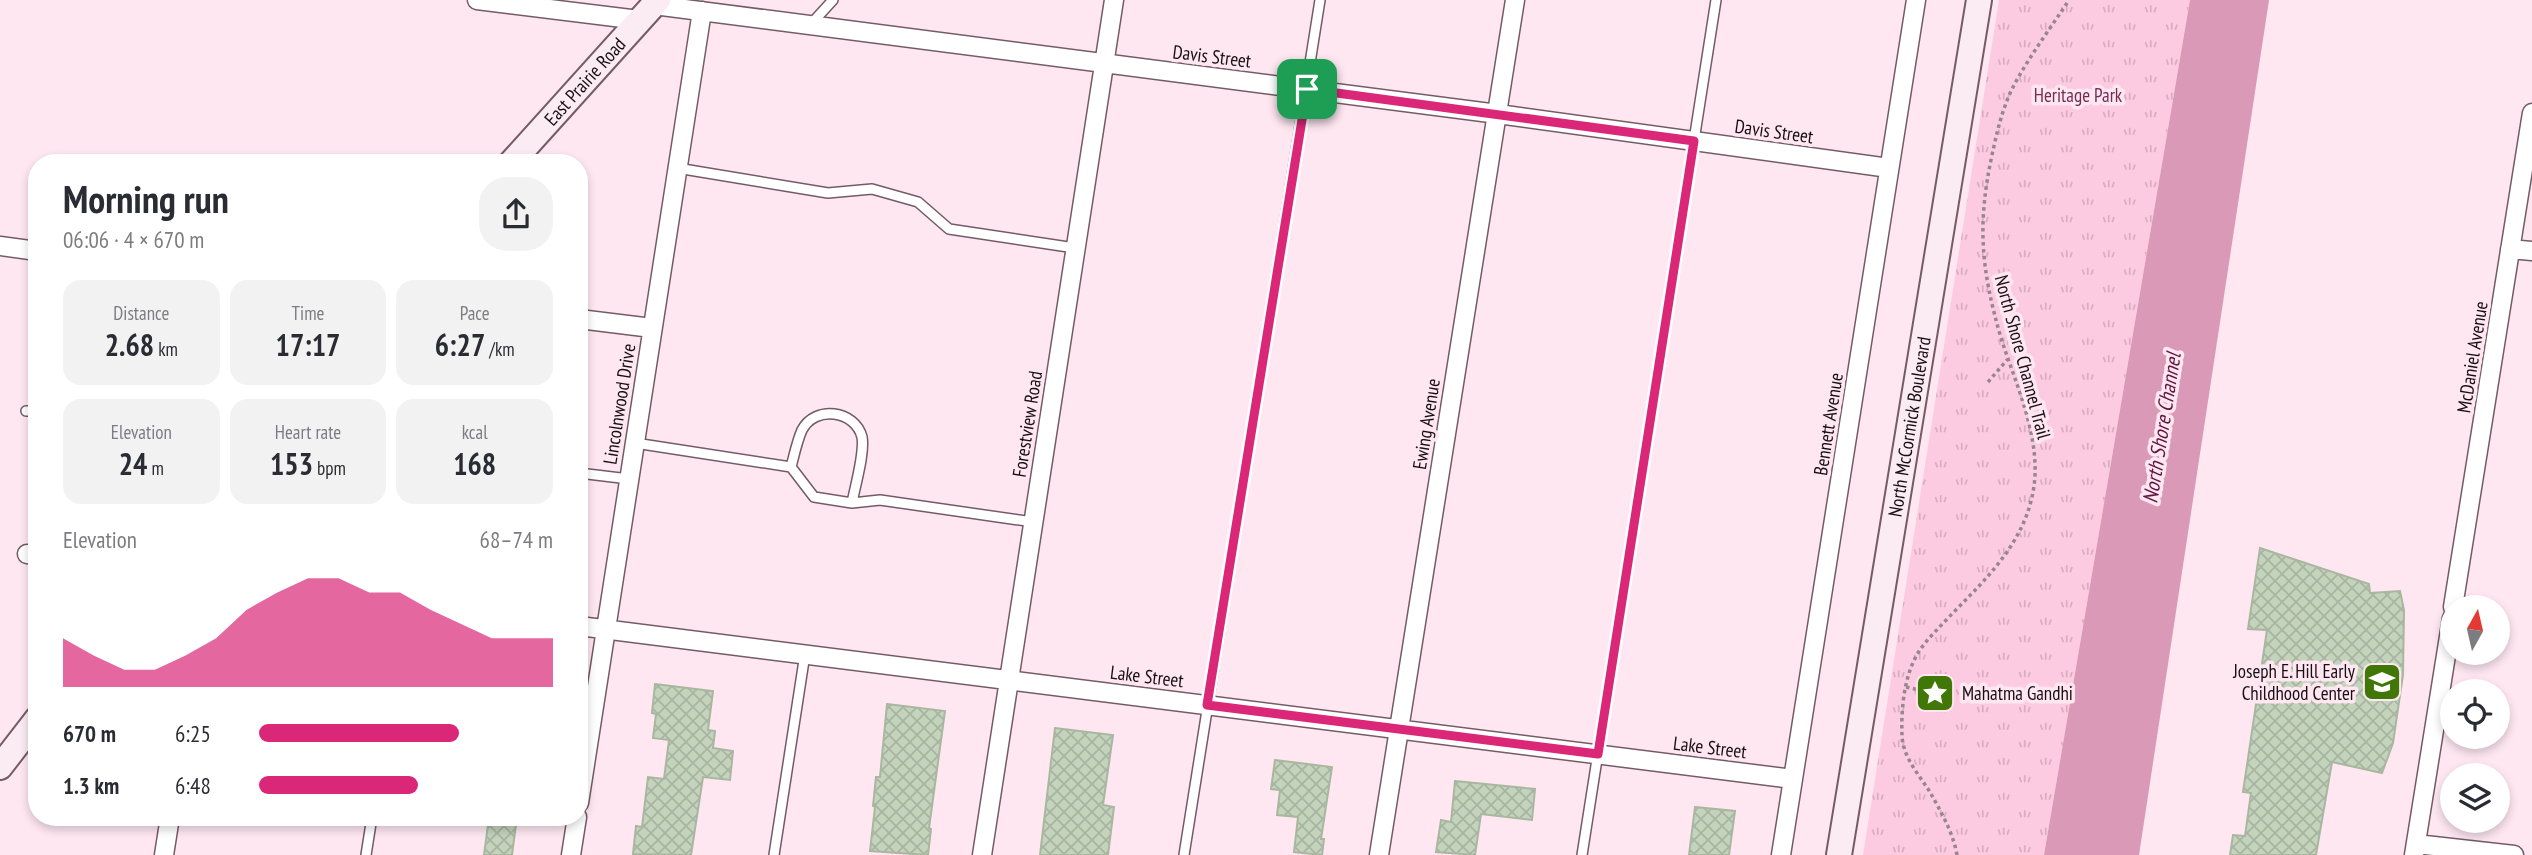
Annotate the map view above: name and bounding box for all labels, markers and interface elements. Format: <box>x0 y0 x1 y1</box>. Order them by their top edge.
street label: East Prairie Road <box>539 32 630 130</box>
street label: Davis Street <box>1171 39 1253 73</box>
pin <box>1277 59 1337 119</box>
icon: arrive <box>1288 70 1326 108</box>
park label: Heritage Park <box>2034 83 2123 107</box>
street label: Davis Street <box>1733 114 1815 148</box>
text: Morning run <box>63 174 229 223</box>
button: share <box>479 177 553 251</box>
text: 06:06 · 4 × 670 m <box>63 225 204 254</box>
street label: North Shore Channel Trail <box>1990 272 2057 442</box>
street label: McDaniel Avenue <box>2451 299 2493 415</box>
text: Distance <box>113 301 169 325</box>
text: Time <box>292 301 324 325</box>
text: Pace <box>460 301 490 325</box>
text: 2.68 <box>105 325 154 364</box>
text: 17:17 <box>276 325 340 364</box>
text: 6:27 <box>435 325 485 364</box>
street label: North McCormick Boulevard <box>1883 335 1936 519</box>
text: km <box>154 337 178 361</box>
text: /km <box>485 337 515 361</box>
street label: Lincolnwood Drive <box>598 342 640 466</box>
water label: North Shore Channel <box>2136 349 2187 505</box>
street label: Forestview Road <box>1007 369 1047 479</box>
street label: Bennett Avenue <box>1808 371 1848 477</box>
street label: Ewing Avenue <box>1407 377 1445 471</box>
text: Elevation <box>111 420 172 444</box>
text: Heart rate <box>275 420 341 444</box>
text: kcal <box>462 420 488 444</box>
text: 24 <box>119 444 147 483</box>
text: 153 <box>270 444 313 483</box>
text: 168 <box>453 444 496 483</box>
text: m <box>147 456 164 480</box>
text: bpm <box>313 456 346 480</box>
text: Elevation <box>63 525 137 554</box>
text: 68–74 m <box>480 525 553 554</box>
north arrow <box>2440 595 2510 665</box>
map controls <box>2440 595 2510 833</box>
place label: Joseph E. Hill Early Childhood Center <box>2232 659 2356 705</box>
street label: Lake Street <box>1109 660 1186 692</box>
school or university icon: Joseph E. Hill Early Childhood Center <box>2361 661 2403 703</box>
place icon: Mahatma Gandhi <box>1914 672 1956 714</box>
button: locate <box>2440 679 2510 749</box>
place label: Mahatma Gandhi <box>1962 681 2073 705</box>
text: 670 m <box>63 719 116 748</box>
text: 6:25 <box>175 719 211 748</box>
street label: Lake Street <box>1672 731 1749 763</box>
button: layers <box>2440 763 2510 833</box>
text: 1.3 km <box>63 771 119 800</box>
text: 6:48 <box>175 771 211 800</box>

